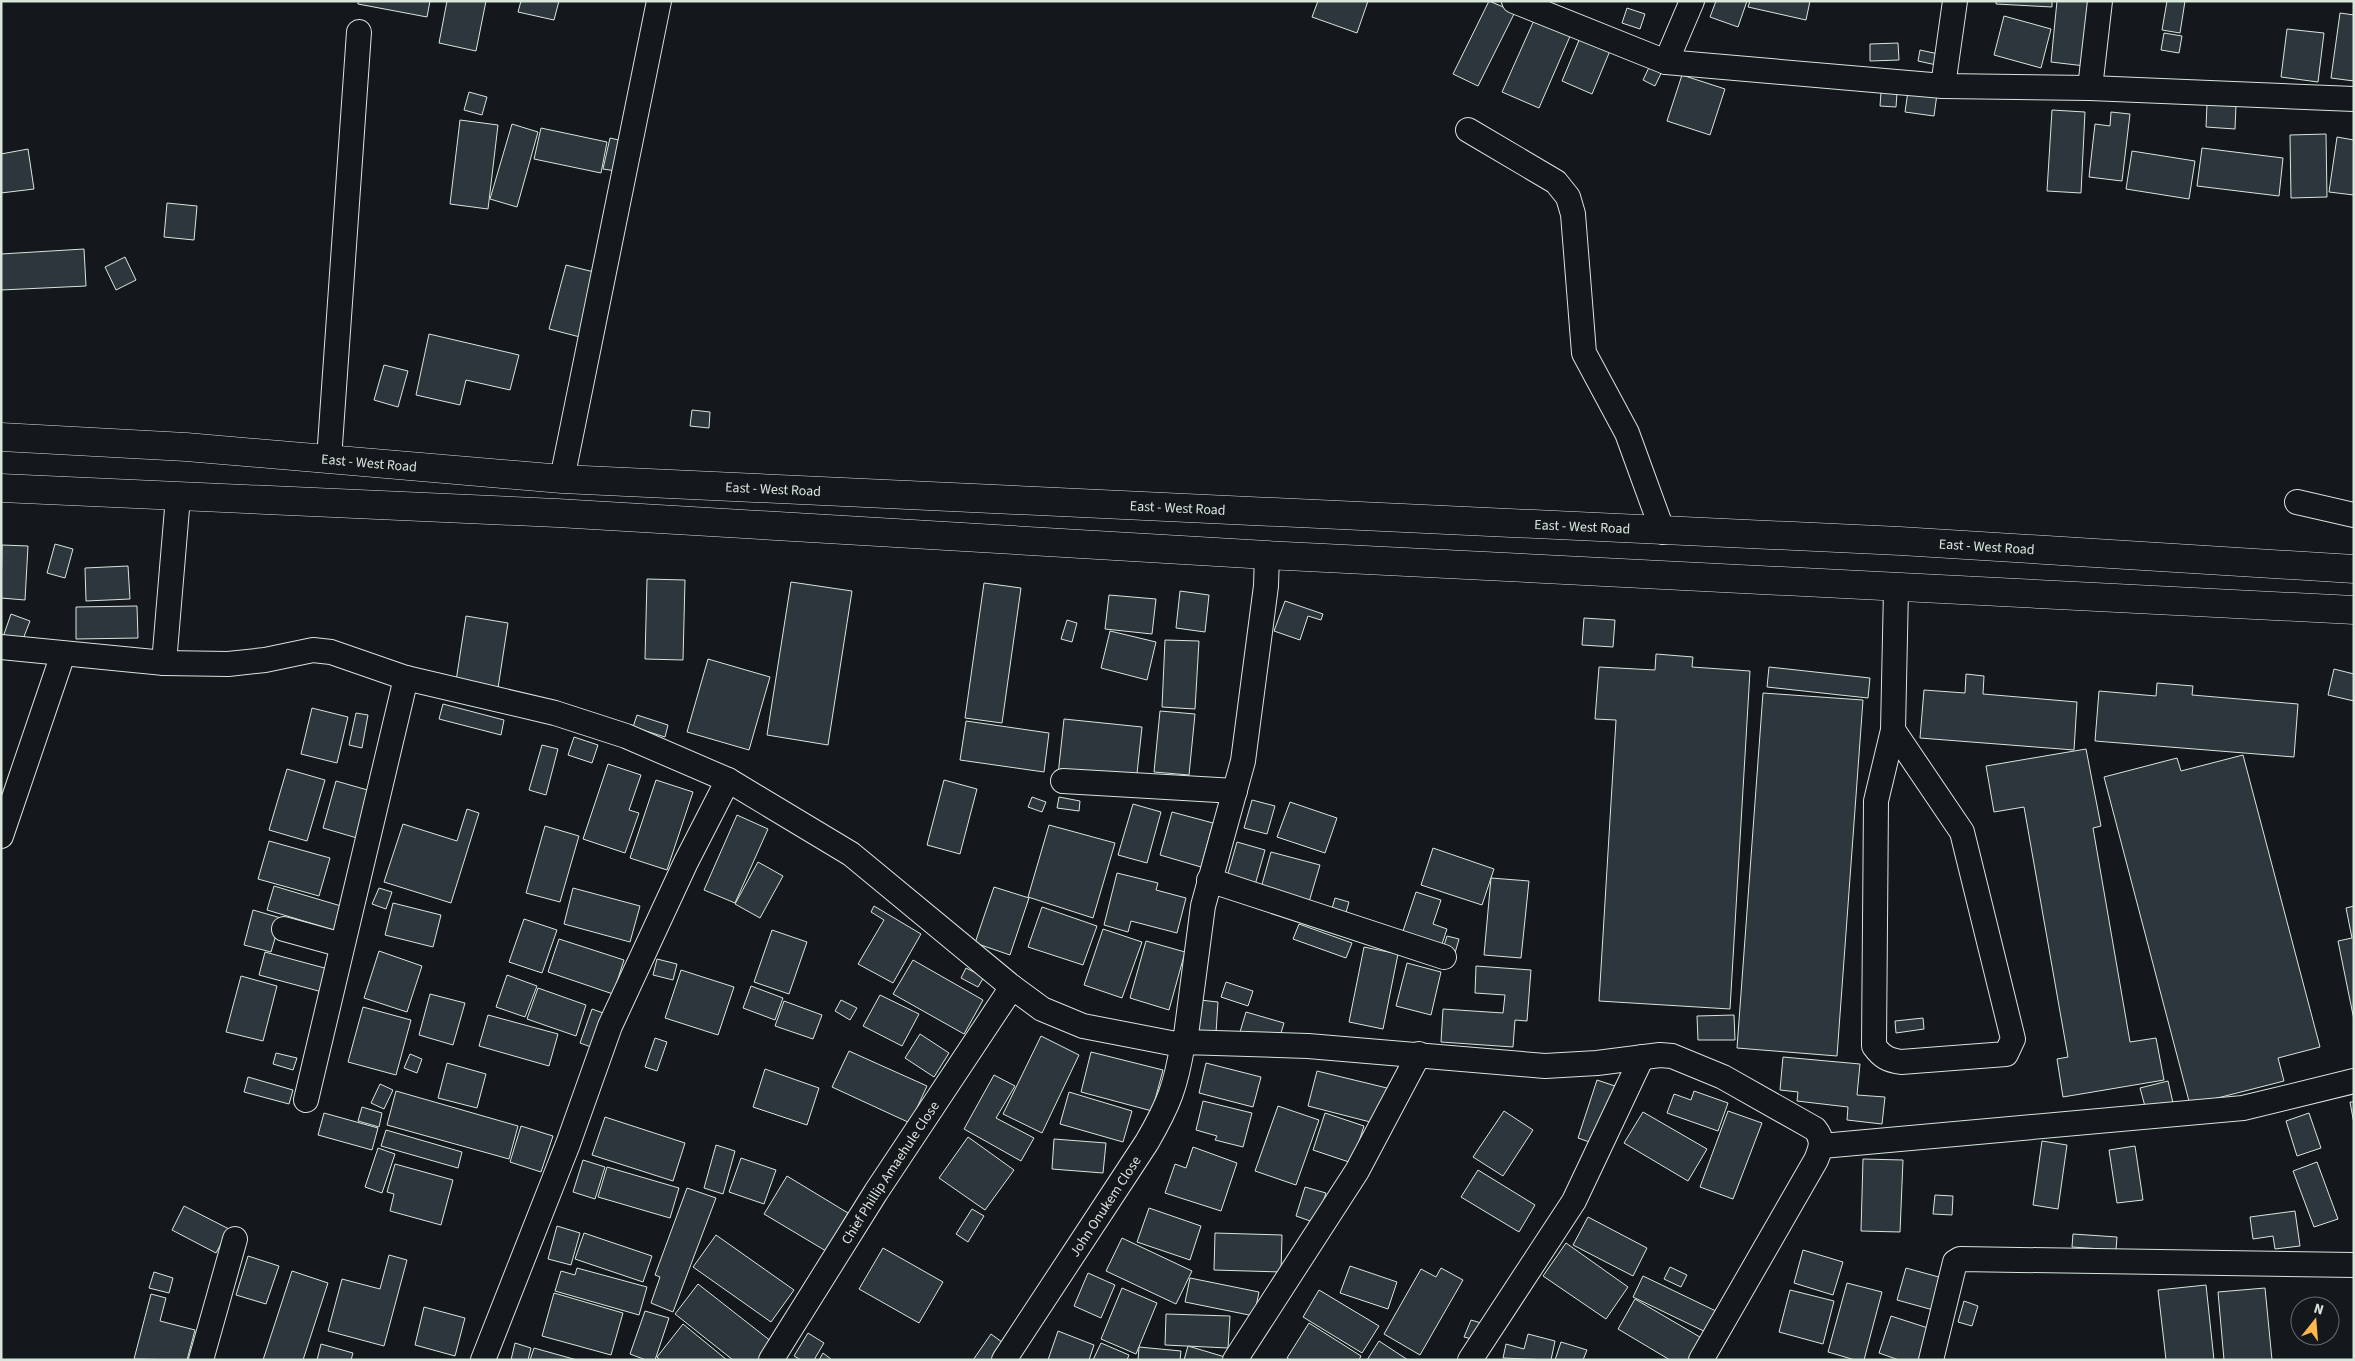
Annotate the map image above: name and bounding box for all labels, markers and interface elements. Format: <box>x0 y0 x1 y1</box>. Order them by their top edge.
street label: East - West Road <box>320 450 418 478</box>
street label: East - West Road <box>725 478 821 502</box>
street label: East - West Road <box>1129 496 1226 521</box>
street label: East - West Road <box>1534 515 1631 539</box>
street label: East - West Road <box>1938 534 2035 560</box>
street label: Chief Phillip Amaehule Close <box>837 1098 945 1248</box>
street label: John Onukem Close <box>1065 1152 1146 1261</box>
north arrow <box>2290 1296 2340 1346</box>
text: N <box>2311 1299 2326 1320</box>

